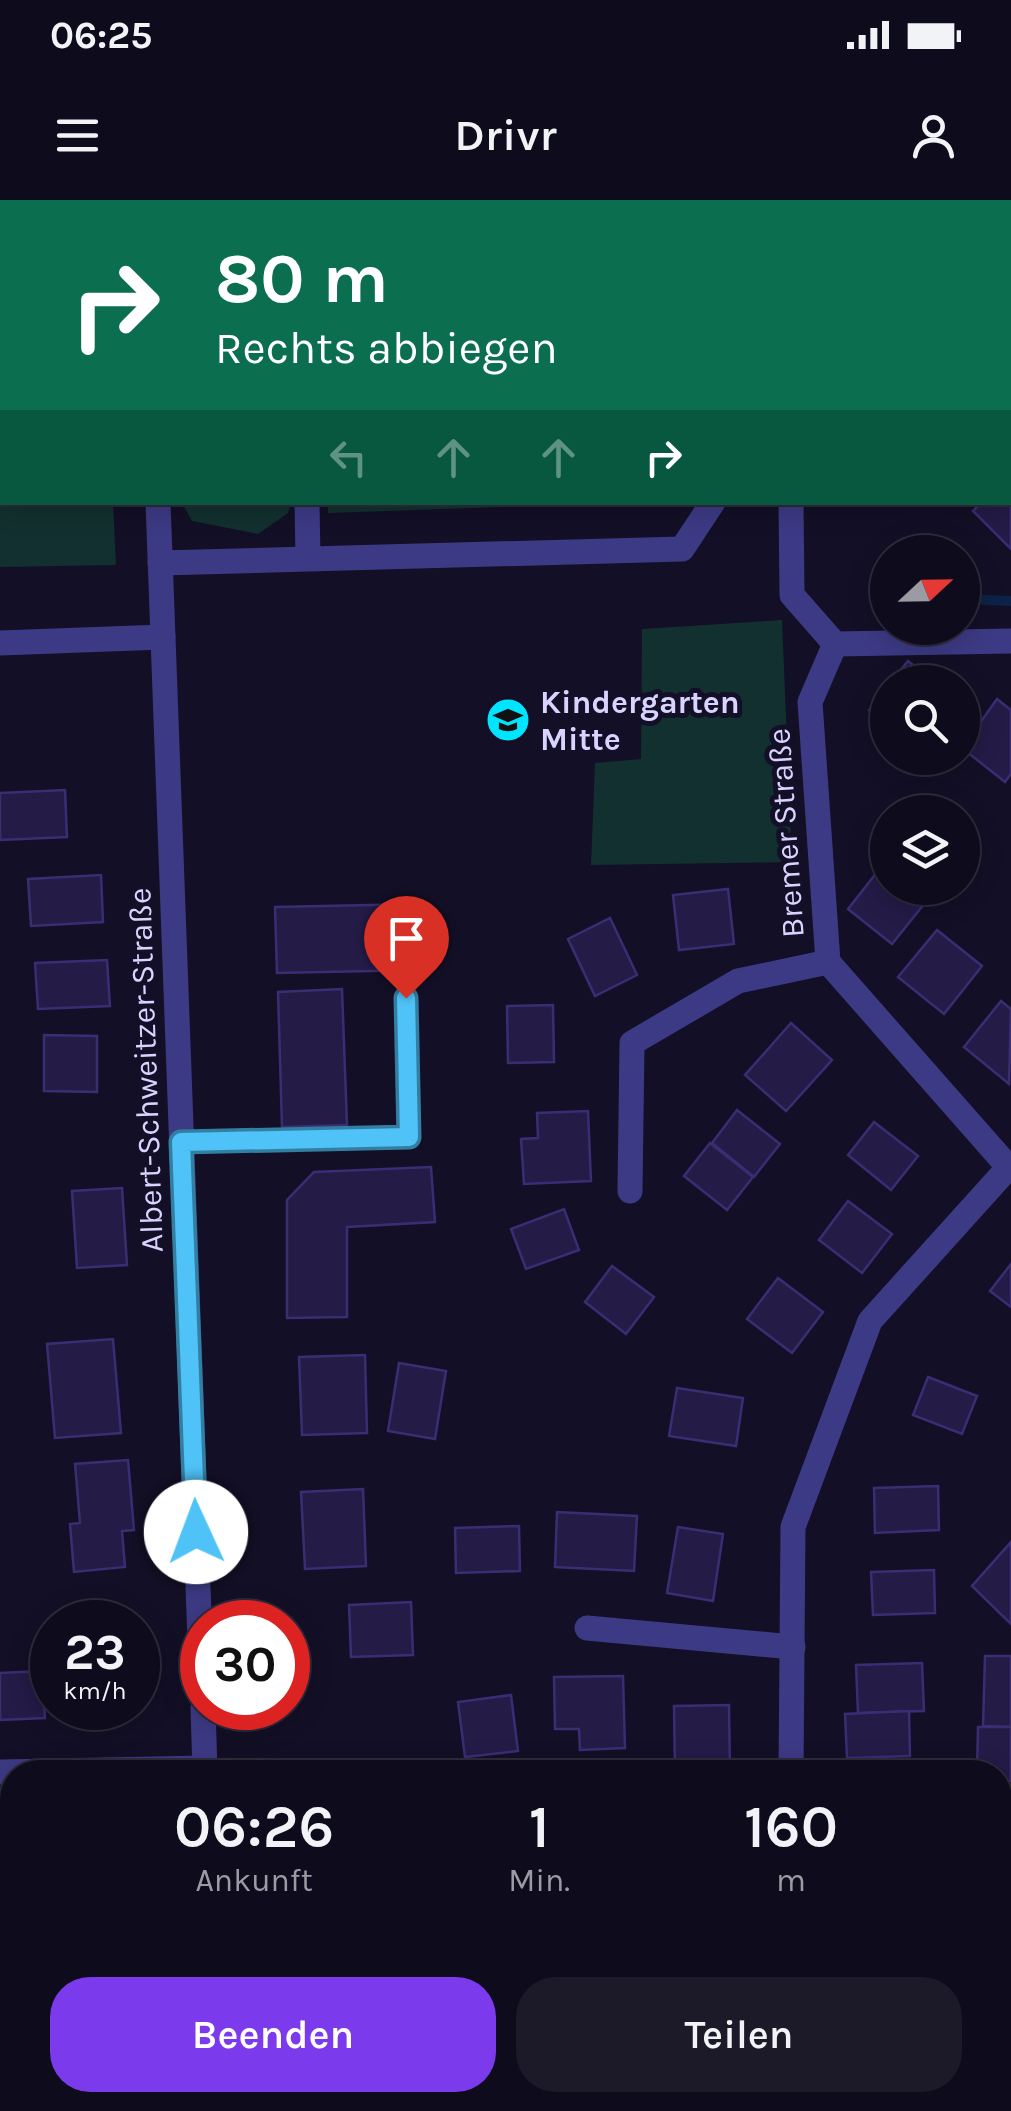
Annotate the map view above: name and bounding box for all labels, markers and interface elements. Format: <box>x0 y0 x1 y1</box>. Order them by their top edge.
text: 06:25 <box>50 13 152 58</box>
icon: menu <box>50 108 105 163</box>
icon: person <box>906 108 961 163</box>
text: Drivr <box>454 109 557 161</box>
text: 80 m <box>215 238 389 320</box>
icon: right <box>50 240 180 370</box>
text: Rechts abbiegen <box>215 322 558 374</box>
icon: left <box>321 430 376 485</box>
icon: ahead <box>426 430 481 485</box>
icon: ahead <box>531 430 586 485</box>
icon: right <box>636 430 691 485</box>
north arrow <box>870 535 980 645</box>
map controls <box>870 535 980 905</box>
button: search <box>870 665 980 775</box>
place label: Kindergarten Mitte <box>540 684 740 758</box>
school or university icon: Kindergarten Mitte <box>485 697 531 743</box>
street label: Bremer Straße <box>760 727 812 939</box>
button: layers <box>870 795 980 905</box>
street label: Albert-Schweitzer-Straße <box>121 887 171 1253</box>
pin <box>364 896 449 999</box>
icon: arrive <box>379 911 434 966</box>
position arrow <box>144 1480 248 1584</box>
speed limit sign: 30 <box>180 1600 310 1730</box>
text: 23 <box>64 1623 126 1682</box>
text: km/h <box>63 1676 127 1705</box>
text: 06:26 <box>174 1792 334 1862</box>
text: 1 <box>529 1792 550 1862</box>
text: 160 <box>744 1792 838 1862</box>
text: Ankunft <box>195 1862 313 1899</box>
text: Min. <box>508 1862 570 1899</box>
text: m <box>776 1862 806 1899</box>
button: Beenden <box>50 1977 496 2092</box>
button: Teilen <box>516 1977 962 2092</box>

